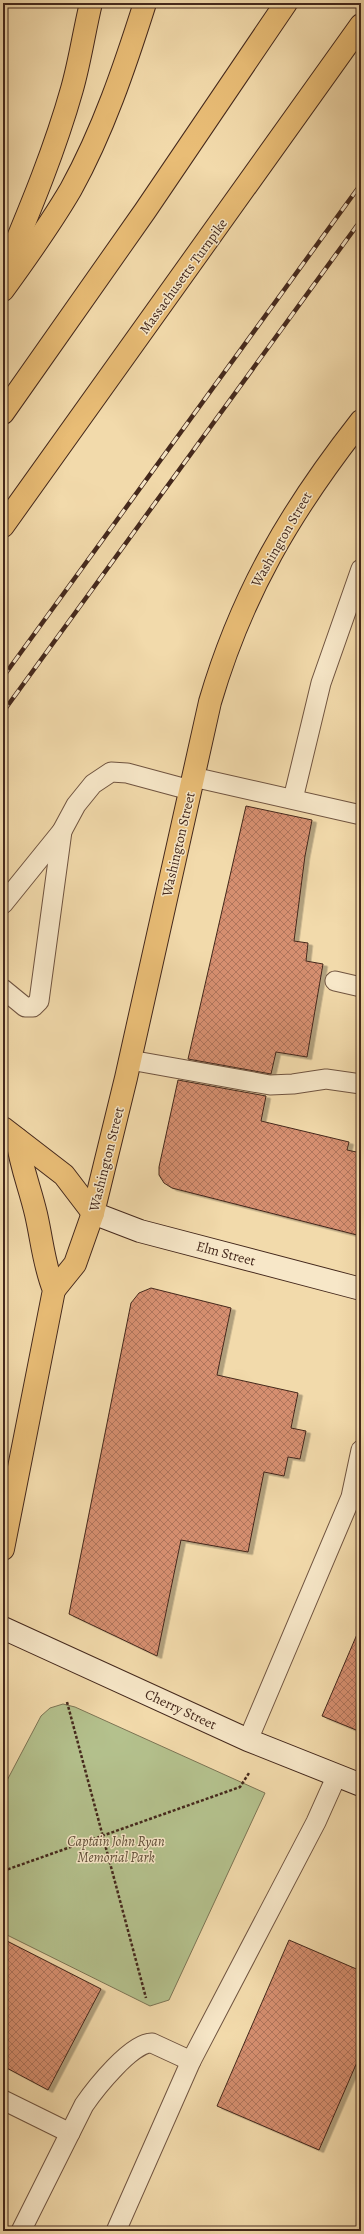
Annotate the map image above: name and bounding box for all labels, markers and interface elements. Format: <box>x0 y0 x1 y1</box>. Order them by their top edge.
street label: Massachusetts Turnpike <box>135 215 232 338</box>
street label: Washington Street <box>246 488 317 591</box>
street label: Washington Street <box>157 790 200 899</box>
street label: Washington Street <box>84 1105 129 1214</box>
street label: Elm Street <box>194 1236 258 1271</box>
street label: Cherry Street <box>142 1685 220 1734</box>
park label: Captain John Ryan Memorial Park <box>67 1832 165 1867</box>

